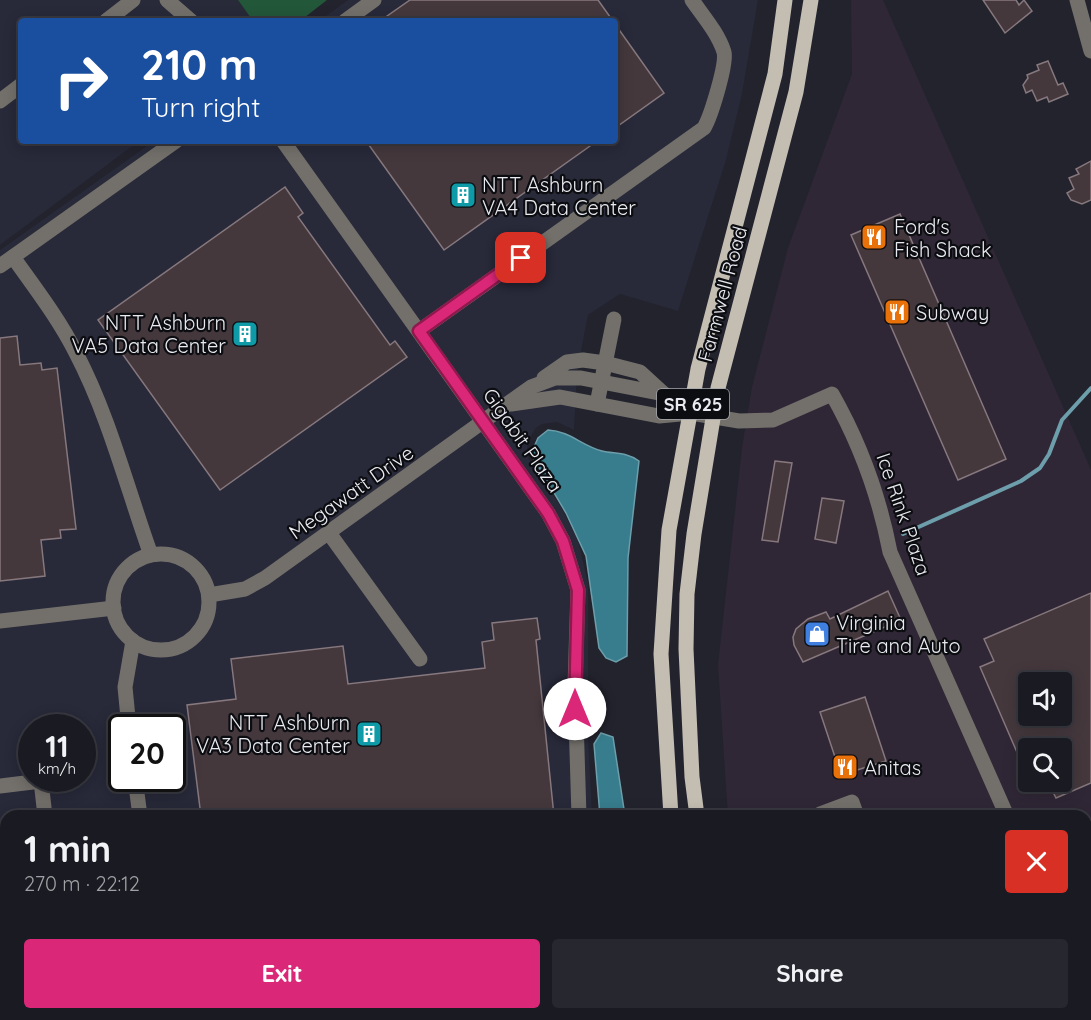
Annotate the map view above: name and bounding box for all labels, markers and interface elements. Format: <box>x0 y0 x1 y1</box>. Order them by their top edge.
text: 210 m <box>141 38 258 91</box>
icon: right <box>42 42 120 120</box>
text: Turn right <box>141 90 260 124</box>
place label: NTT Ashburn VA4 Data Center <box>482 172 636 220</box>
building icon: NTT Ashburn VA4 Data Center <box>448 180 478 210</box>
place label: Ford's Fish Shack <box>894 214 992 262</box>
restaurant icon: Ford's Fish Shack <box>859 222 889 252</box>
street label: Farmwell Road <box>692 223 752 365</box>
pin <box>495 232 546 283</box>
icon: arrive <box>504 241 537 274</box>
restaurant icon: Subway <box>882 297 912 327</box>
place label: Subway <box>916 300 989 325</box>
place label: NTT Ashburn VA5 Data Center <box>72 310 226 358</box>
building icon: NTT Ashburn VA5 Data Center <box>230 319 260 349</box>
street label: Gigabit Plaza <box>478 383 568 497</box>
road number: SR 625 <box>657 389 729 419</box>
street label: Megawatt Drive <box>284 440 418 544</box>
street label: Ice Rink Plaza <box>871 449 937 579</box>
place label: Virginia Tire and Auto <box>836 610 961 658</box>
shop icon: Virginia Tire and Auto <box>802 619 832 649</box>
map controls <box>1018 672 1072 792</box>
button: sound <box>1018 672 1072 726</box>
position arrow <box>543 677 607 741</box>
place label: NTT Ashburn VA3 Data Center <box>196 710 350 758</box>
speed limit sign: 20 <box>108 714 186 792</box>
building icon: NTT Ashburn VA3 Data Center <box>354 719 384 749</box>
text: 11 <box>45 727 69 765</box>
button: search <box>1018 738 1072 792</box>
restaurant icon: Anitas <box>830 752 860 782</box>
place label: Anitas <box>864 755 921 780</box>
text: km/h <box>38 759 76 778</box>
text: 1 min <box>24 826 111 871</box>
button: close <box>1005 830 1068 893</box>
text: 270 m · 22:12 <box>24 871 140 896</box>
button: Exit <box>24 939 540 1008</box>
button: Share <box>552 939 1068 1008</box>

